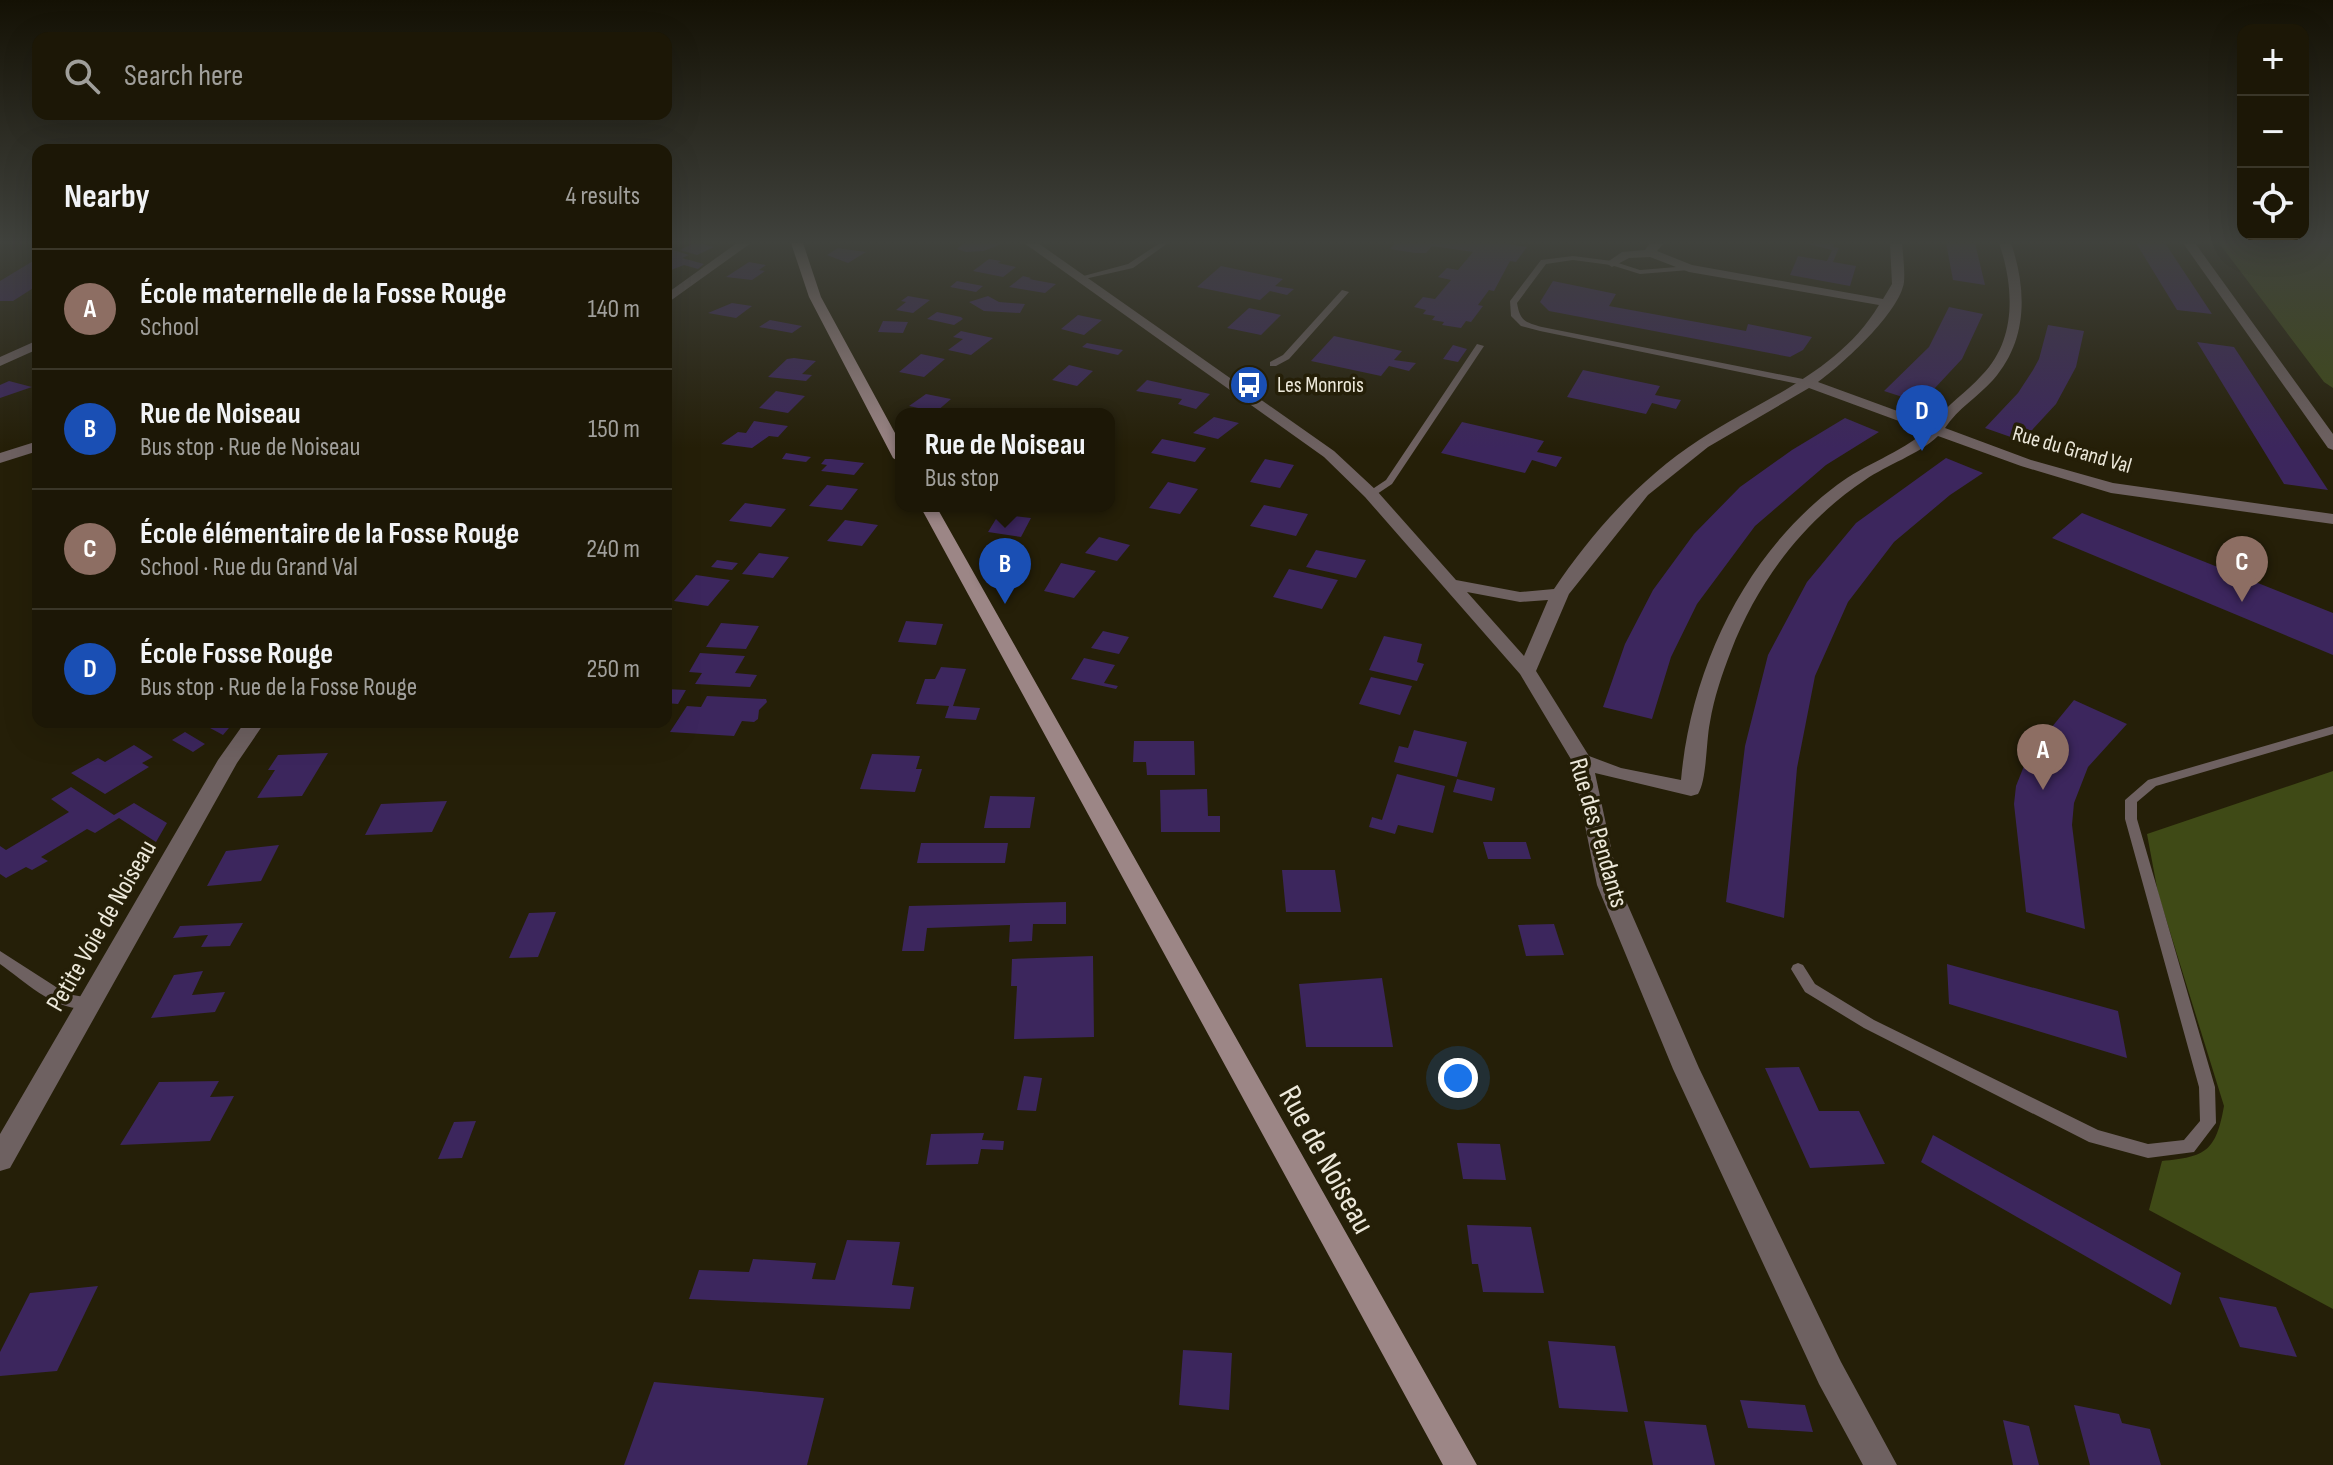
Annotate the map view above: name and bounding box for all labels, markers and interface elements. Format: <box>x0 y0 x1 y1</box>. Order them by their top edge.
map controls <box>2237 24 2309 240</box>
button: + <box>2237 24 2309 96</box>
search box <box>32 32 672 120</box>
icon: search <box>60 54 104 98</box>
text: Search here <box>124 58 243 94</box>
button: − <box>2237 96 2309 168</box>
button: locate <box>2237 168 2309 240</box>
text: Nearby <box>64 176 150 217</box>
text: 4 results <box>565 181 640 212</box>
text: École maternelle de la Fosse Rouge <box>140 276 507 312</box>
text: A <box>84 294 96 325</box>
text: 140 m <box>588 294 640 325</box>
text: School <box>140 312 199 343</box>
bus stop icon: Les Monrois <box>1228 364 1270 406</box>
place label: Les Monrois <box>1277 372 1364 399</box>
pin: D <box>1896 385 1948 451</box>
text: Rue de Noiseau <box>140 396 301 432</box>
popup <box>895 408 1115 512</box>
text: B <box>84 414 96 445</box>
text: 150 m <box>588 414 640 445</box>
street label: Rue du Grand Val <box>2009 420 2135 480</box>
text: Rue de Noiseau <box>925 427 1085 463</box>
text: Bus stop · Rue de Noiseau <box>140 432 360 463</box>
text: Bus stop <box>925 463 999 494</box>
text: École élémentaire de la Fosse Rouge <box>140 516 519 552</box>
text: C <box>83 534 97 565</box>
text: 240 m <box>586 534 640 565</box>
pin: C <box>2216 536 2268 602</box>
pin: B <box>979 538 1031 604</box>
text: School · Rue du Grand Val <box>140 552 358 583</box>
text: École Fosse Rouge <box>140 636 333 672</box>
text: D <box>83 654 97 685</box>
text: 250 m <box>586 654 640 685</box>
text: Bus stop · Rue de la Fosse Rouge <box>140 672 417 703</box>
pin: A <box>2017 724 2069 790</box>
street label: Rue des Pendants <box>1562 755 1634 911</box>
street label: Petite Voie de Noiseau <box>40 835 164 1017</box>
your location <box>1438 1058 1478 1098</box>
street label: Rue de Noiseau <box>1269 1079 1383 1241</box>

